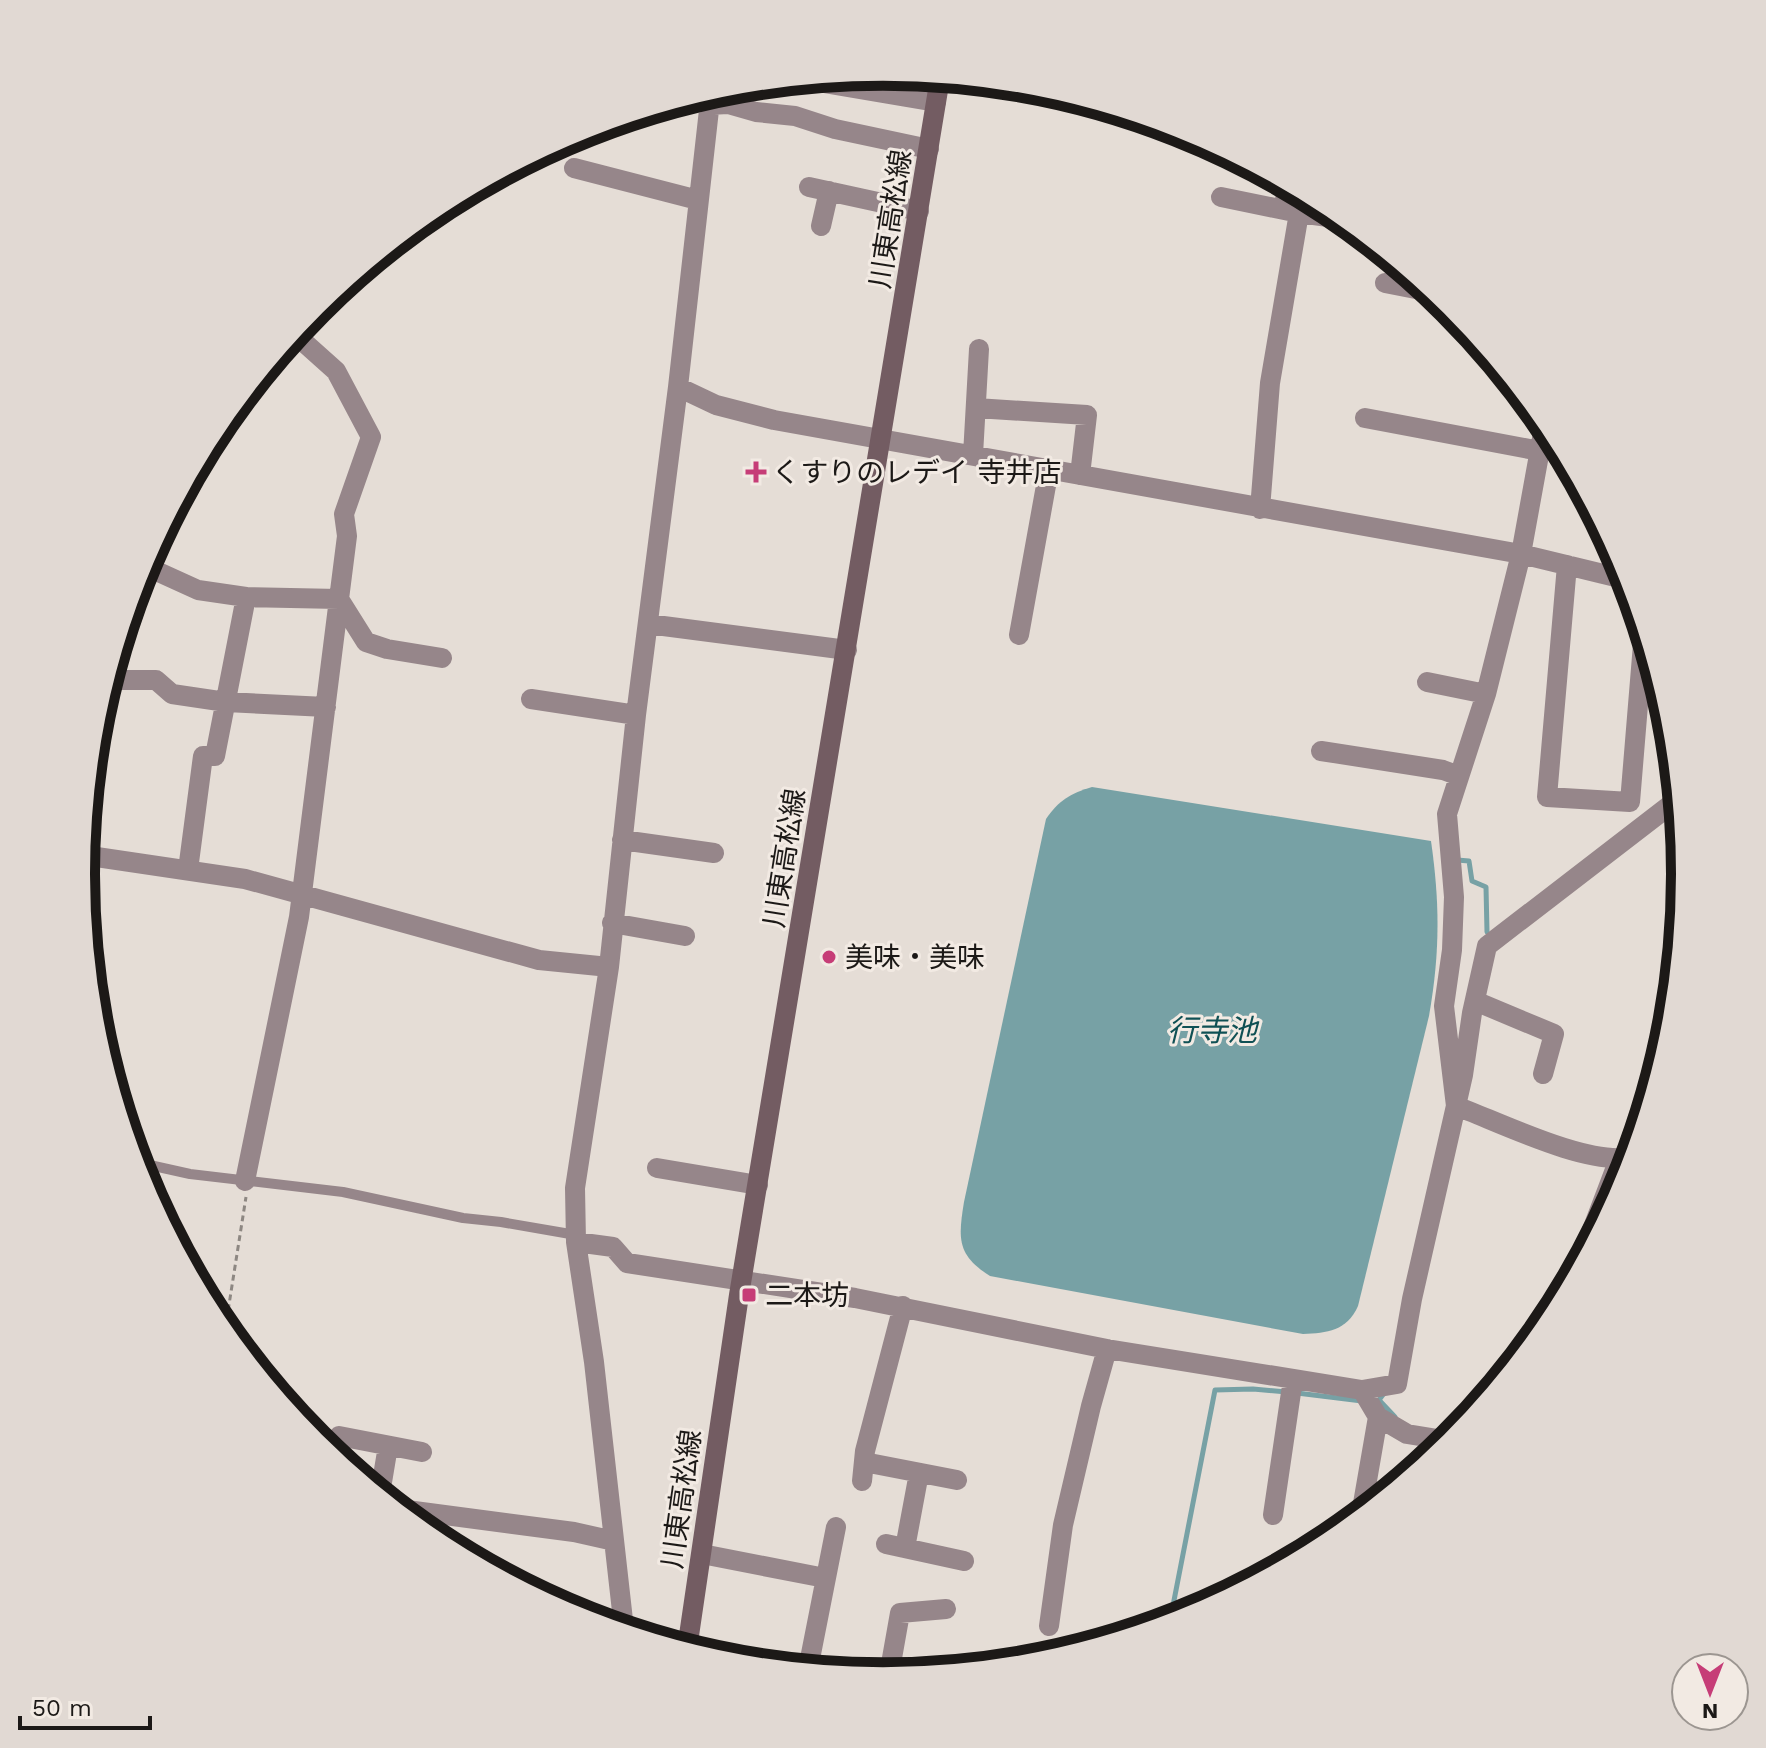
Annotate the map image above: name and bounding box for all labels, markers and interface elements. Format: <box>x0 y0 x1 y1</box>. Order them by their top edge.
street label: 川東高松線 <box>863 147 918 291</box>
place label: くすりのレデイ 寺井店 <box>772 456 1062 489</box>
marker: くすりのレデイ 寺井店 <box>747 463 765 481</box>
street label: 川東高松線 <box>757 786 812 930</box>
place label: 美味・美味 <box>845 941 985 974</box>
marker: 美味・美味 <box>820 948 838 966</box>
water label: 行寺池 <box>1167 1013 1260 1048</box>
place label: 二本坊 <box>765 1279 849 1312</box>
marker: 二本坊 <box>740 1286 758 1304</box>
street label: 川東高松線 <box>655 1427 708 1571</box>
north arrow <box>1670 1652 1750 1732</box>
scale bar <box>20 1680 150 1730</box>
text: 50 m <box>32 1694 92 1722</box>
text: N <box>1702 1699 1718 1724</box>

